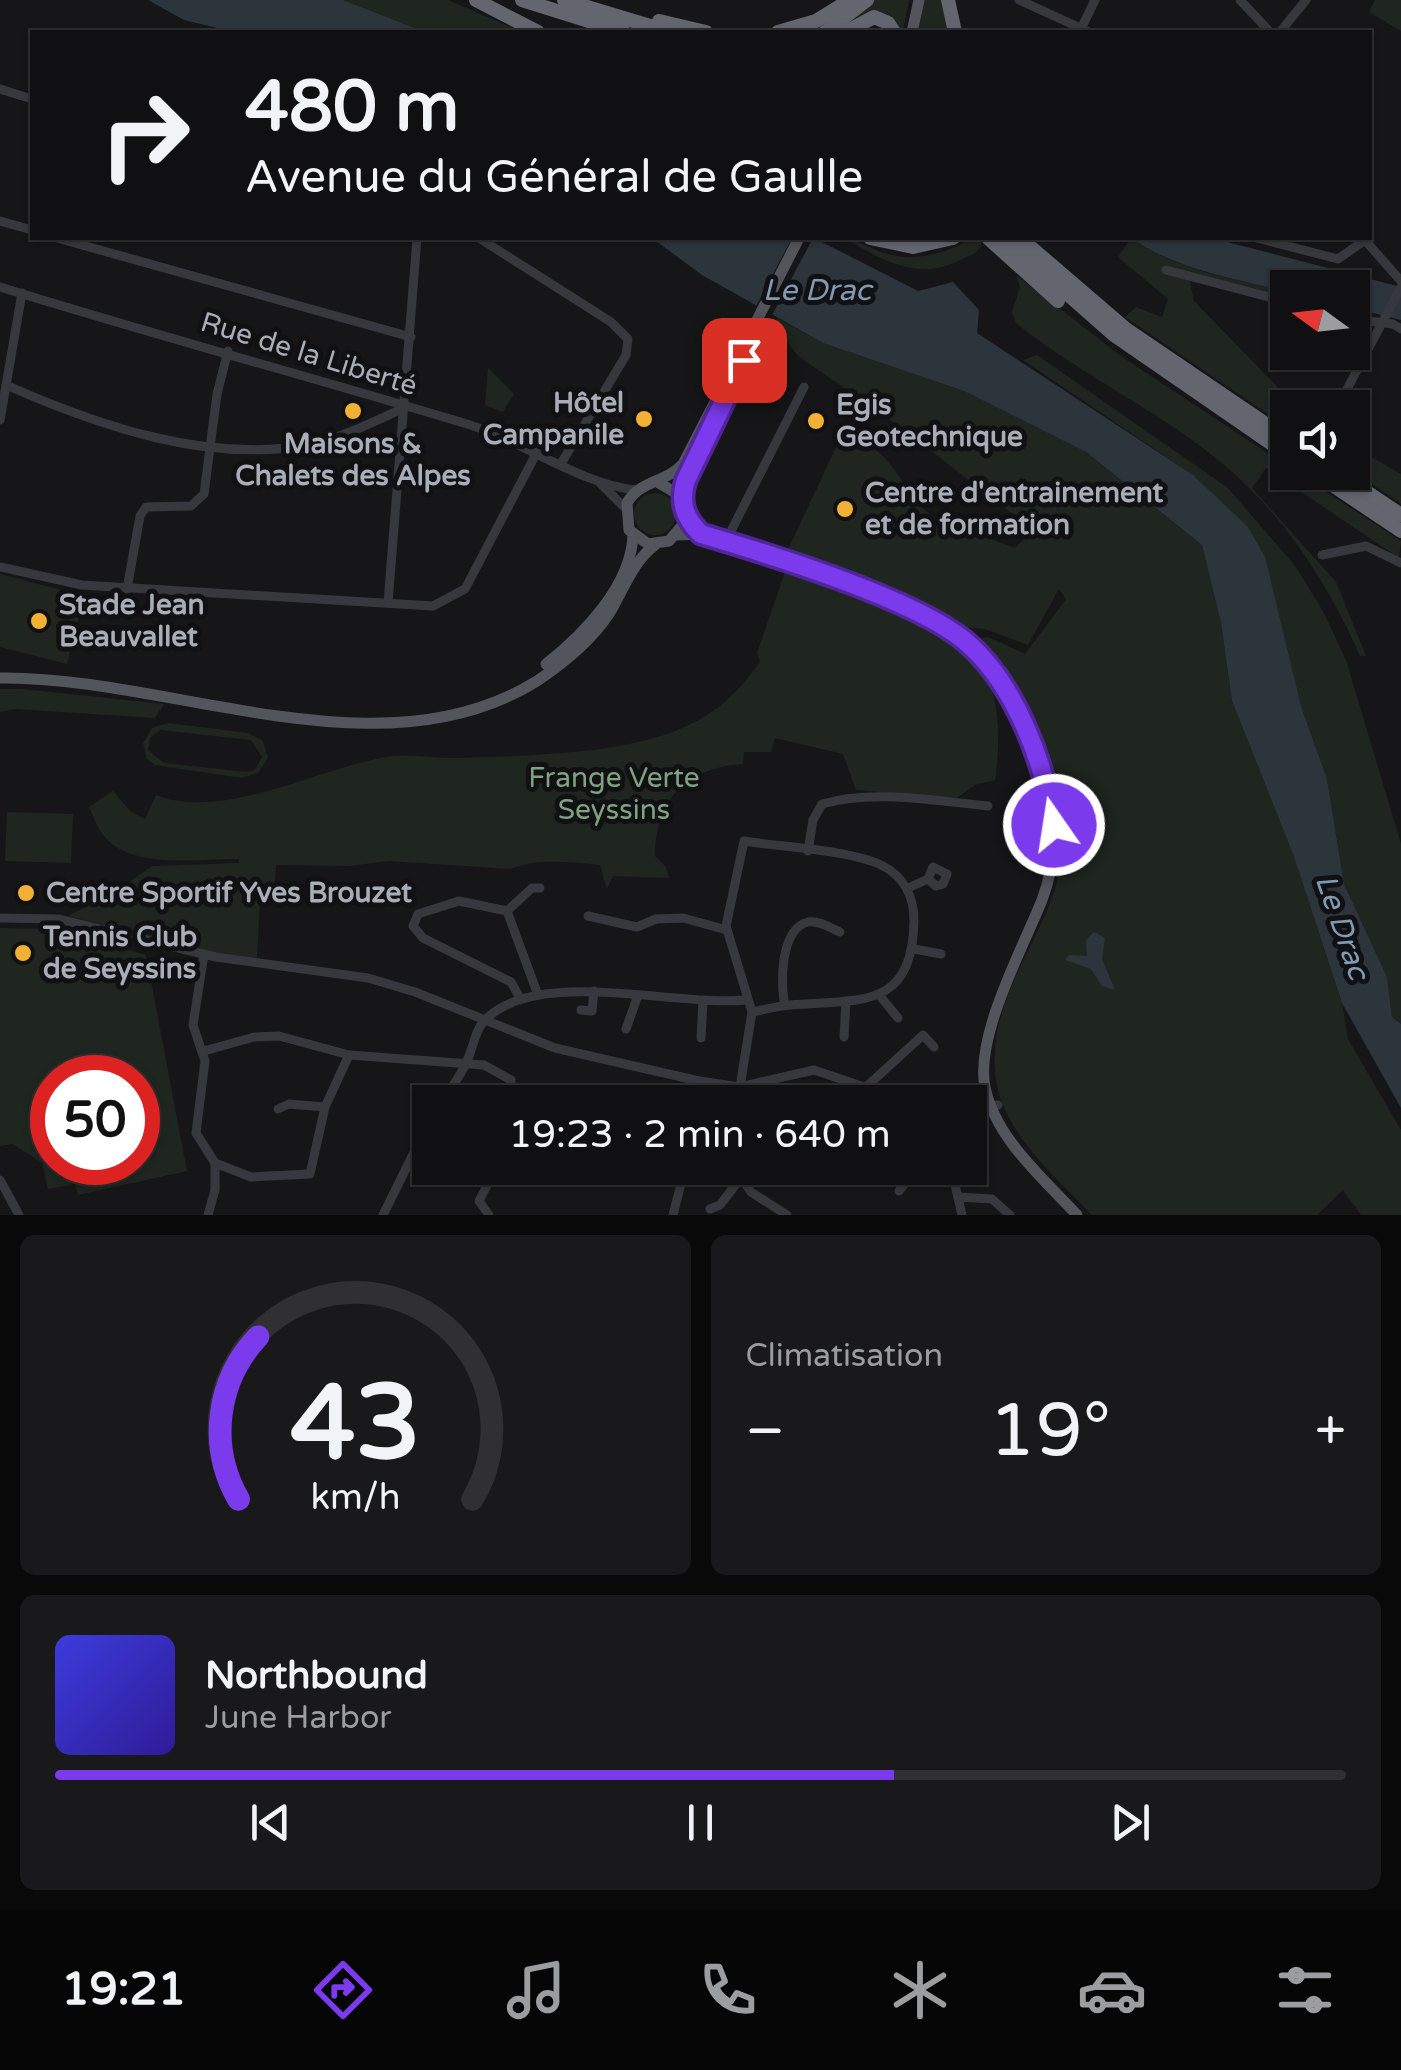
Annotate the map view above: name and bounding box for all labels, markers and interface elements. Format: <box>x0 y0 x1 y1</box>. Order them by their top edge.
text: 480 m <box>245 66 459 150</box>
icon: right <box>80 70 210 200</box>
text: Avenue du Général de Gaulle <box>245 151 863 205</box>
north arrow <box>1270 270 1370 370</box>
map controls <box>1270 270 1370 490</box>
water label: Le Drac <box>763 272 874 309</box>
street label: Rue de la Liberté <box>197 305 421 403</box>
pin <box>702 318 787 403</box>
icon: arrive <box>717 333 772 388</box>
place label: Hôtel Campanile <box>483 386 624 452</box>
place label: Egis Geotechnique <box>836 388 1023 454</box>
button: sound <box>1270 390 1370 490</box>
marker: Maisons & Chalets des Alpes <box>342 400 364 422</box>
marker: Hôtel Campanile <box>633 408 655 430</box>
marker: Egis Geotechnique <box>805 410 827 432</box>
place label: Maisons & Chalets des Alpes <box>235 427 471 493</box>
place label: Centre d'entrainement et de formation <box>865 476 1163 542</box>
marker: Centre d'entrainement et de formation <box>834 498 856 520</box>
place label: Stade Jean Beauvallet <box>59 588 205 654</box>
marker: Stade Jean Beauvallet <box>28 610 50 632</box>
park label: Frange Verte Seyssins <box>528 761 700 827</box>
position arrow <box>1002 773 1106 877</box>
water label: Le Drac <box>1307 870 1378 987</box>
place label: Centre Sportif Yves Brouzet <box>46 876 412 910</box>
marker: Centre Sportif Yves Brouzet <box>15 882 37 904</box>
place label: Tennis Club de Seyssins <box>42 920 197 986</box>
marker: Tennis Club de Seyssins <box>12 942 34 964</box>
speed limit sign: 50 <box>30 1055 160 1185</box>
text: 19:23 · 2 min · 640 m <box>508 1112 891 1158</box>
text: Climatisation <box>746 1337 943 1375</box>
text: 43 <box>290 1362 421 1487</box>
text: 19° <box>989 1386 1111 1476</box>
text: − <box>746 1399 785 1465</box>
text: + <box>1315 1399 1346 1465</box>
text: km/h <box>310 1476 400 1519</box>
text: Northbound <box>205 1653 428 1699</box>
text: June Harbor <box>205 1699 392 1737</box>
icon: previous <box>243 1795 298 1850</box>
icon: pause <box>673 1795 728 1850</box>
icon: next <box>1103 1795 1158 1850</box>
icon: directions <box>308 1955 378 2025</box>
icon: music <box>501 1955 571 2025</box>
icon: phone <box>693 1955 763 2025</box>
icon: climate <box>885 1955 955 2025</box>
icon: car <box>1077 1955 1147 2025</box>
icon: filters <box>1270 1955 1340 2025</box>
text: 19:21 <box>61 1963 186 2017</box>

